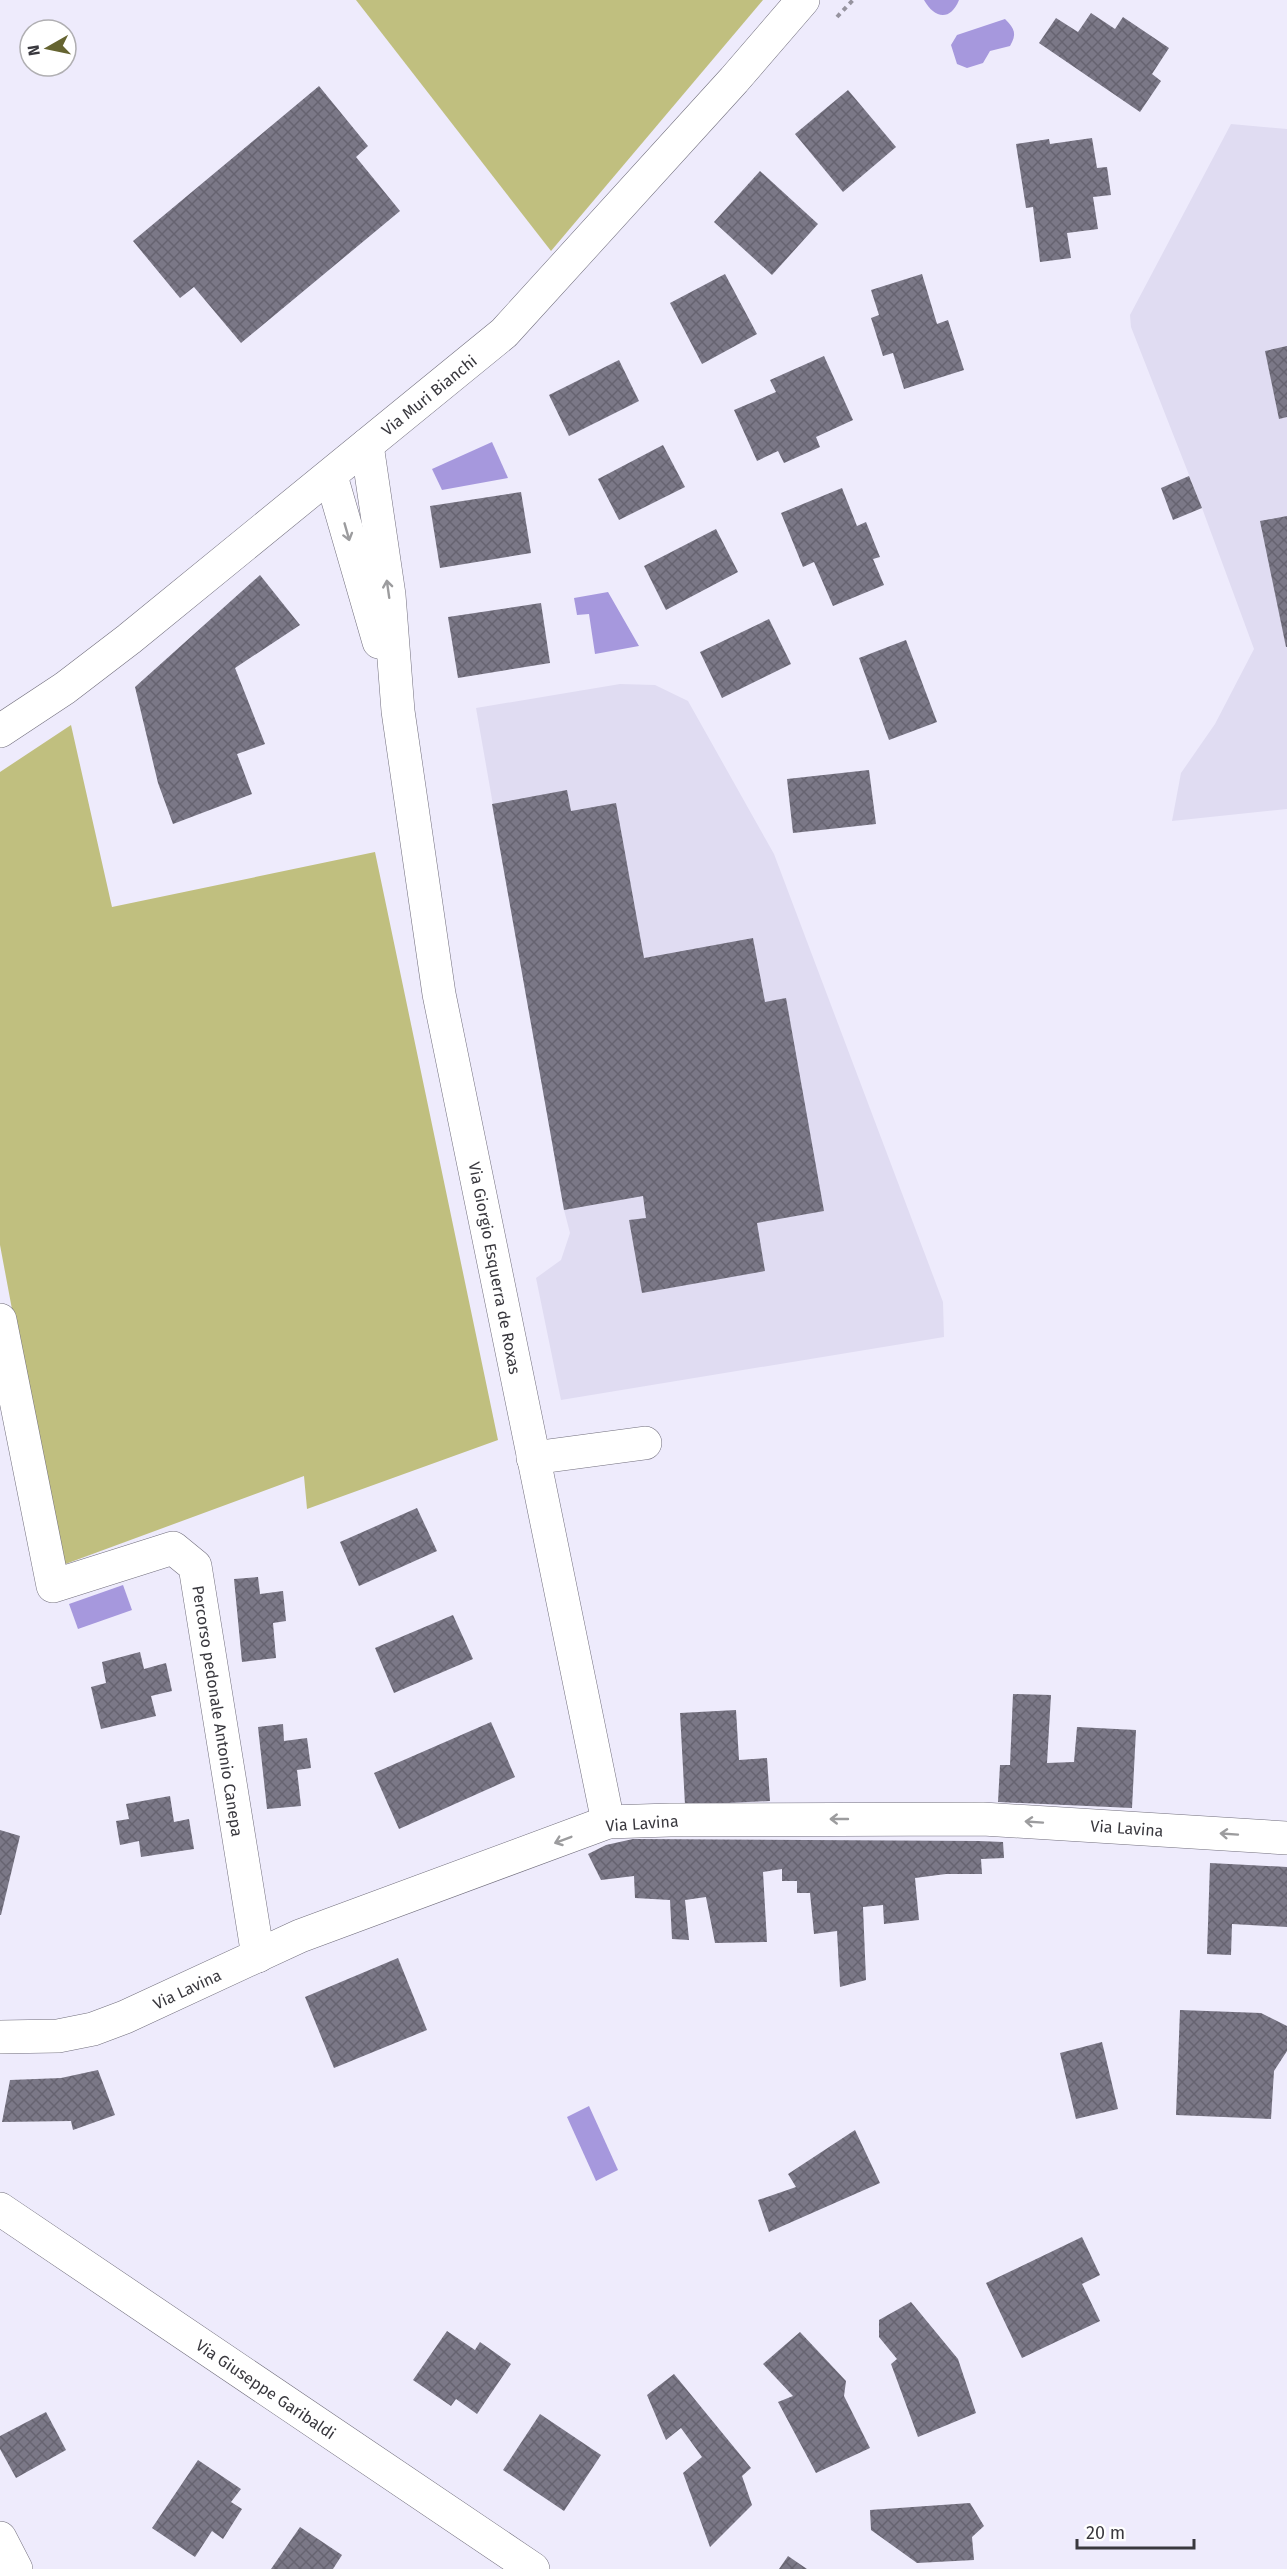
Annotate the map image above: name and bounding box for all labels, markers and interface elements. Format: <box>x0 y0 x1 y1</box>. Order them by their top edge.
north arrow <box>18 18 78 78</box>
text: N <box>23 44 44 57</box>
street label: Via Muri Bianchi <box>378 351 481 440</box>
one-way arrow <box>342 522 353 541</box>
one-way arrow <box>383 580 394 600</box>
street label: Via Giorgio Esquerra de Roxas <box>465 1160 524 1376</box>
street label: Percorso pedonale Antonio Canepa <box>188 1584 247 1838</box>
street label: Via Lavina <box>605 1811 679 1836</box>
one-way arrow <box>830 1813 850 1825</box>
one-way arrow <box>1024 1816 1044 1827</box>
street label: Via Lavina <box>1090 1816 1164 1841</box>
one-way arrow <box>1219 1828 1239 1839</box>
one-way arrow <box>554 1835 573 1846</box>
street label: Via Lavina <box>150 1965 224 2014</box>
street label: Via Giuseppe Garibaldi <box>192 2336 339 2443</box>
scale bar <box>1077 2512 1194 2550</box>
text: 20 m <box>1086 2522 1125 2544</box>

